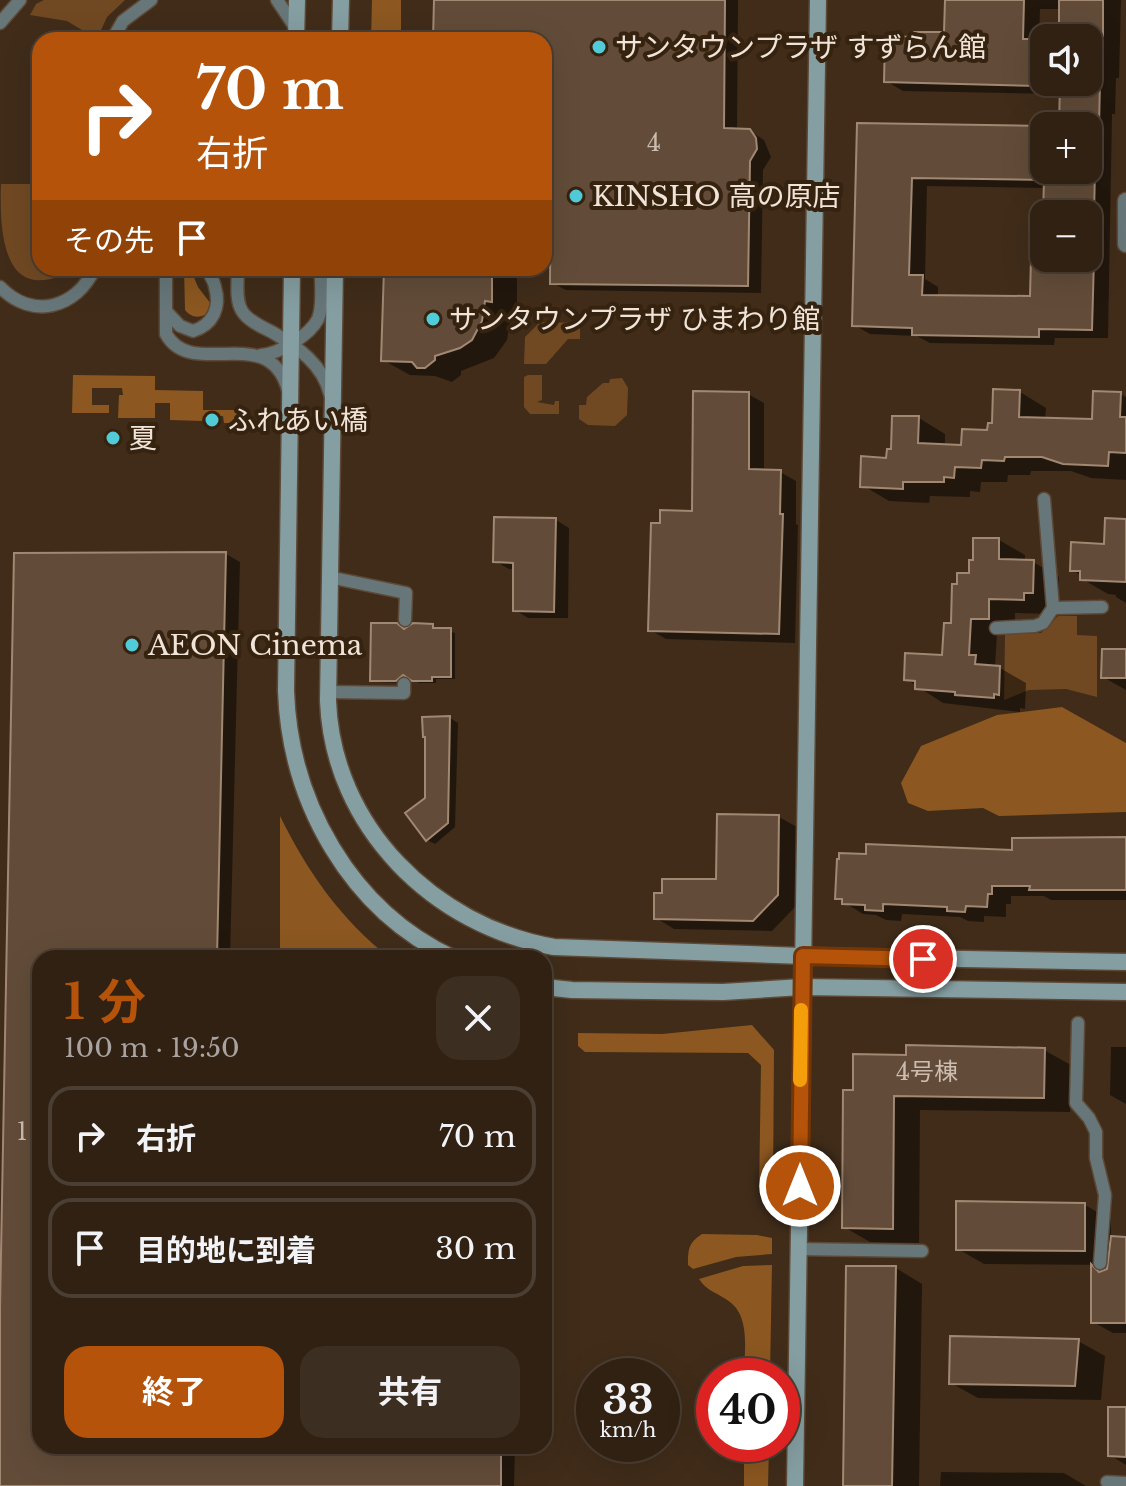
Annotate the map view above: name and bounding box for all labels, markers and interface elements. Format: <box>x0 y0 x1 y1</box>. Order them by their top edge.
map controls <box>1030 24 1102 272</box>
button: sound <box>1030 24 1102 96</box>
place label: サンタウンプラザ すずらん館 <box>615 30 986 65</box>
marker: サンタウンプラザ すずらん館 <box>590 38 608 56</box>
text: 70 m <box>196 55 344 124</box>
icon: right <box>64 64 168 168</box>
button: + <box>1030 112 1102 184</box>
house number: 4 <box>647 128 661 157</box>
text: 右折 <box>196 131 268 176</box>
place label: KINSHO 高の原店 <box>592 179 841 214</box>
marker: KINSHO 高の原店 <box>567 187 585 205</box>
button: − <box>1030 200 1102 272</box>
icon: arrive <box>170 216 214 260</box>
text: その先 <box>64 222 154 259</box>
place label: サンタウンプラザ ひまわり館 <box>449 302 820 337</box>
marker: サンタウンプラザ ひまわり館 <box>424 310 442 328</box>
place label: ふれあい橋 <box>228 403 368 438</box>
marker: ふれあい橋 <box>203 411 221 429</box>
place label: 夏 <box>129 421 157 456</box>
marker: 夏 <box>104 429 122 447</box>
place label: AEON Cinema <box>147 628 363 663</box>
marker: AEON Cinema <box>123 636 141 654</box>
pin <box>889 925 957 993</box>
icon: arrive <box>901 937 945 981</box>
text: 1 分 <box>64 972 146 1032</box>
button: close <box>436 976 520 1060</box>
text: 100 m · 19:50 <box>64 1032 239 1064</box>
house number: 4号棟 <box>896 1057 958 1086</box>
icon: right <box>68 1114 112 1158</box>
house number: 1 <box>17 1117 27 1146</box>
text: 70 m <box>439 1118 516 1155</box>
text: 右折 <box>136 1120 196 1157</box>
position arrow <box>758 1144 842 1228</box>
icon: arrive <box>68 1226 112 1270</box>
text: 30 m <box>435 1230 516 1267</box>
text: 目的地に到着 <box>136 1232 316 1269</box>
button: 終了 <box>64 1346 284 1438</box>
button: 共有 <box>300 1346 520 1438</box>
speed limit sign: 40 <box>696 1358 800 1462</box>
text: 33 <box>603 1375 653 1425</box>
text: km/h <box>600 1418 656 1442</box>

